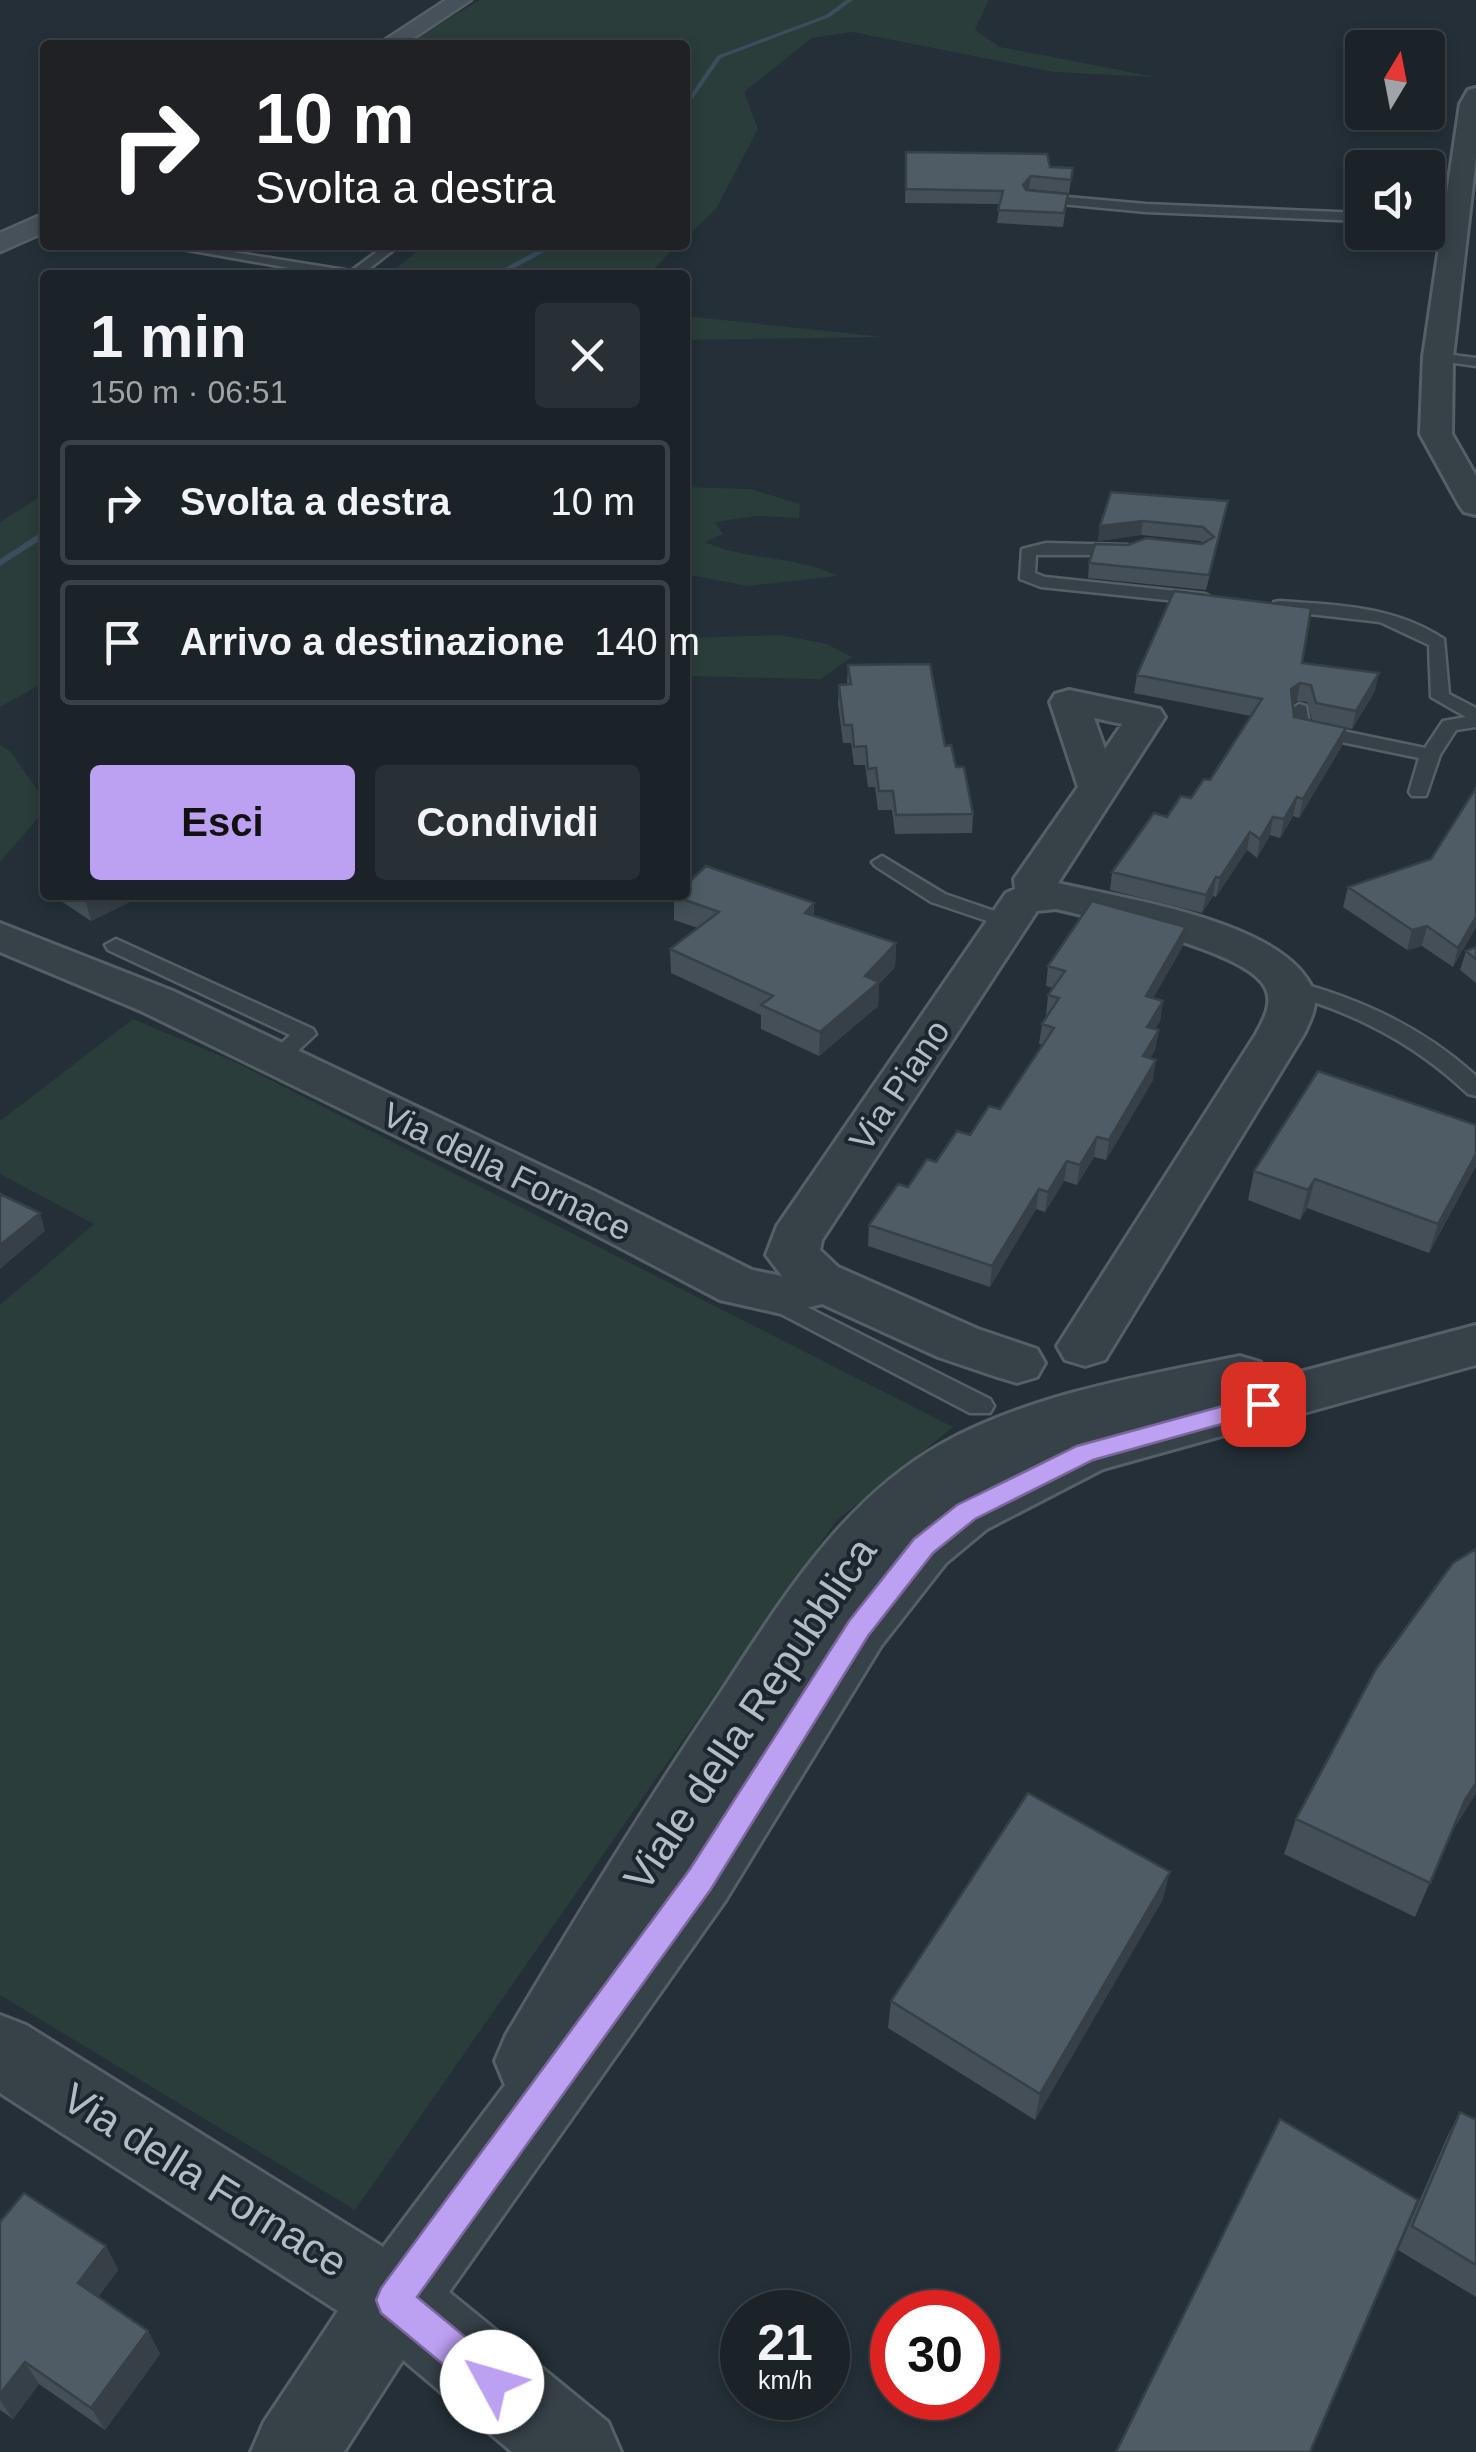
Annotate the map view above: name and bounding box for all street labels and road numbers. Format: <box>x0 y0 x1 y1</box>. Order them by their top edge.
street label: Via Piano <box>841 1012 957 1158</box>
street label: Via della Fornace <box>376 1094 638 1248</box>
street label: Viale della Repubblica <box>615 1528 886 1899</box>
street label: Via della Fornace <box>54 2074 356 2286</box>

